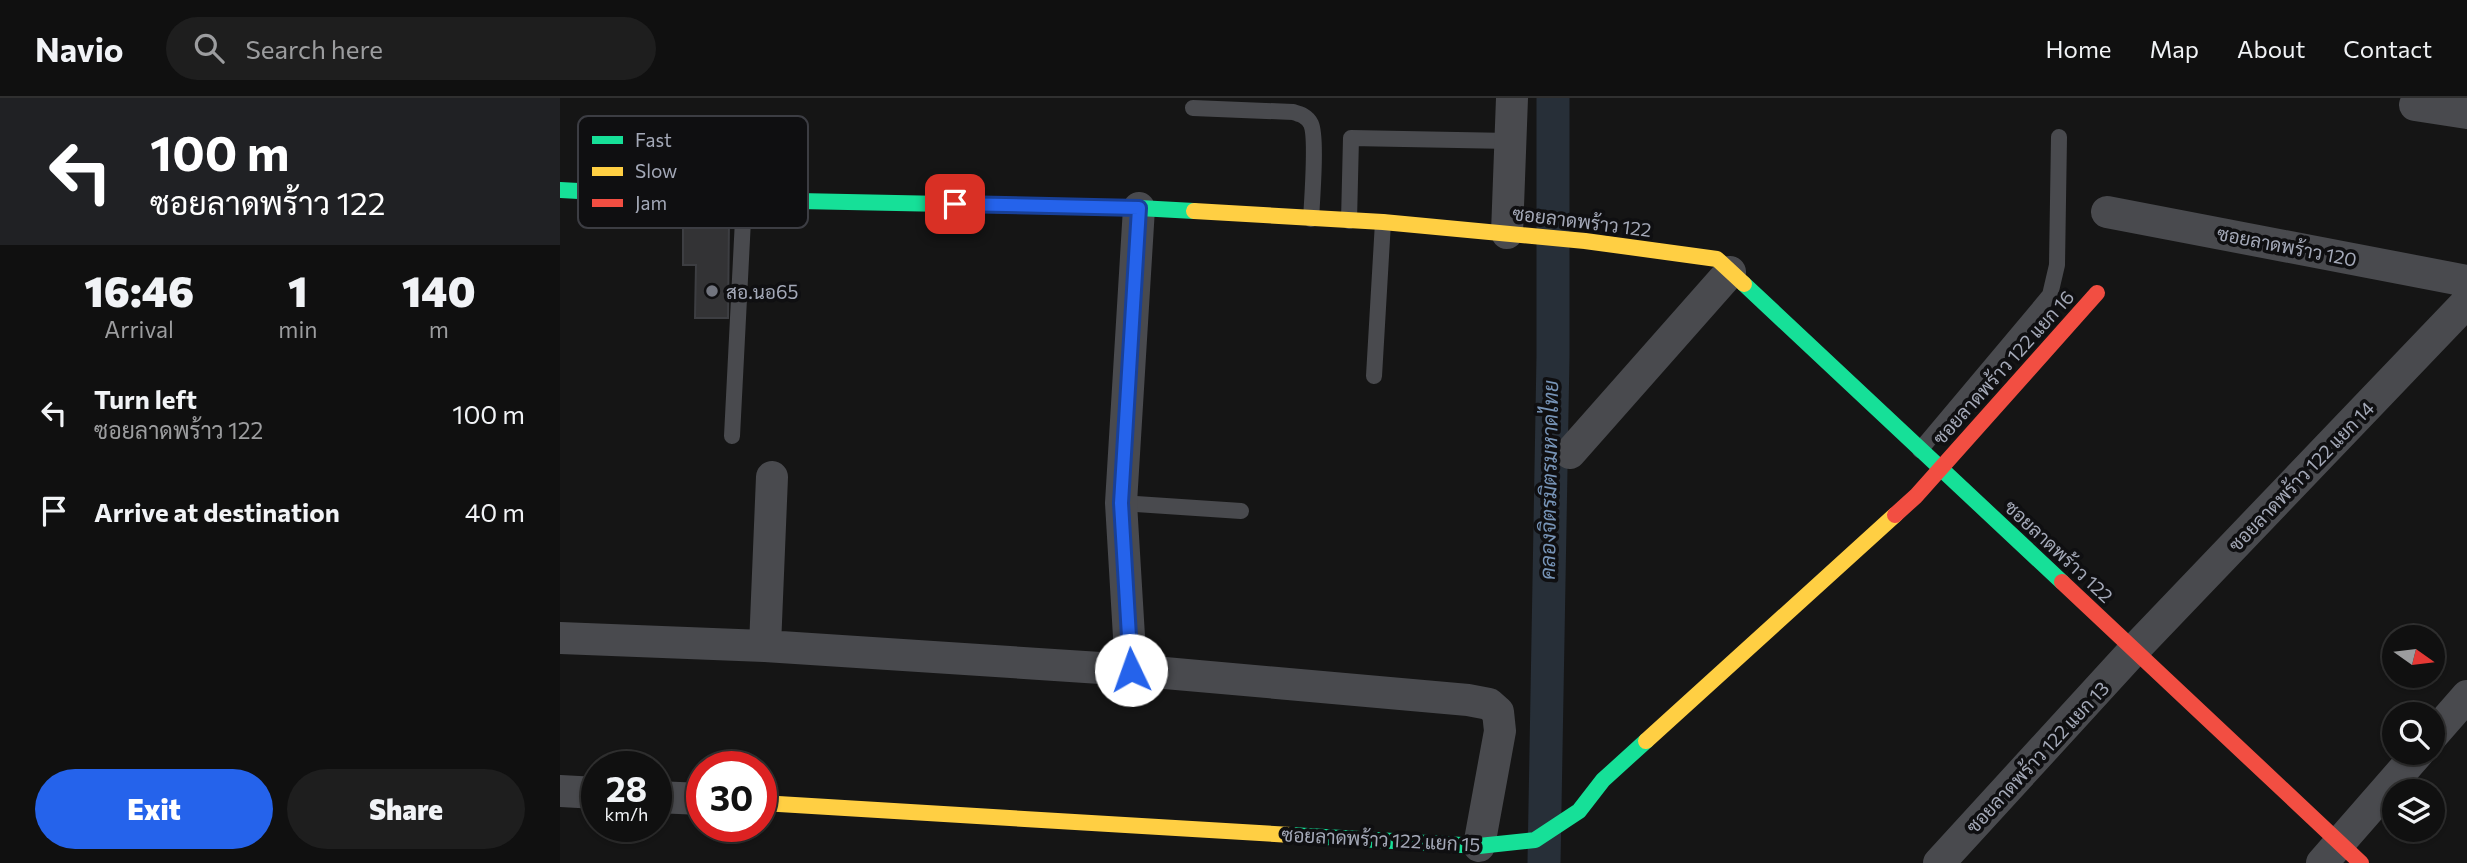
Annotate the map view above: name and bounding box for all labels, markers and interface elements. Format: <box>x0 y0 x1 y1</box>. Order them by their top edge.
search box <box>166 17 656 80</box>
text: Navio <box>35 28 124 69</box>
icon: search <box>190 29 228 67</box>
text: Search here <box>246 33 383 64</box>
text: Home <box>2046 34 2112 63</box>
text: Map <box>2150 34 2199 63</box>
text: About <box>2237 34 2305 63</box>
text: Contact <box>2343 34 2432 63</box>
legend <box>578 116 808 228</box>
text: 100 m <box>150 121 289 181</box>
icon: left <box>35 126 126 217</box>
text: Fast <box>635 128 672 151</box>
text: Slow <box>635 159 677 182</box>
pin <box>925 174 985 234</box>
text: ซอยลาดพร้าว 122 <box>150 182 386 222</box>
icon: arrive <box>936 185 974 223</box>
text: Jam <box>635 191 667 214</box>
street label: ซอยลาดพร้าว 122 <box>1511 201 1653 241</box>
street label: ซอยลาดพร้าว 120 <box>2215 221 2359 271</box>
text: 16:46 <box>84 264 194 316</box>
text: 1 <box>288 264 308 316</box>
text: 140 <box>402 264 476 316</box>
place label: สอ.นอ65 <box>726 280 798 303</box>
marker: สอ.นอ65 <box>704 283 720 299</box>
street label: ซอยลาดพร้าว 122 แยก 16 <box>1928 285 2078 449</box>
text: Arrival <box>104 315 174 343</box>
text: min <box>278 315 317 343</box>
text: m <box>429 315 449 343</box>
water label: คลองจิตรมิตรมหาดไทย <box>1534 380 1562 580</box>
text: Turn left <box>94 383 197 414</box>
icon: left <box>35 394 73 432</box>
street label: ซอยลาดพร้าว 122 แยก 14 <box>2223 396 2379 556</box>
text: 100 m <box>452 398 525 429</box>
text: ซอยลาดพร้าว 122 <box>94 416 263 444</box>
icon: arrive <box>35 492 73 530</box>
street label: ซอยลาดพร้าว 122 <box>2000 495 2118 607</box>
text: Arrive at destination <box>94 496 340 527</box>
text: 40 m <box>465 496 525 527</box>
north arrow <box>2382 625 2445 688</box>
map controls <box>2382 625 2445 842</box>
position arrow <box>1094 633 1168 707</box>
street label: ซอยลาดพร้าว 122 แยก 13 <box>1961 676 2113 838</box>
button: search <box>2382 702 2445 765</box>
speed limit sign: 30 <box>686 751 777 842</box>
text: 28 <box>606 766 647 809</box>
button: Exit <box>35 769 273 849</box>
button: Share <box>287 769 525 849</box>
button: layers <box>2382 779 2445 842</box>
text: km/h <box>605 803 648 825</box>
street label: ซอยลาดพร้าว 122 แยก 15 <box>1281 822 1481 856</box>

